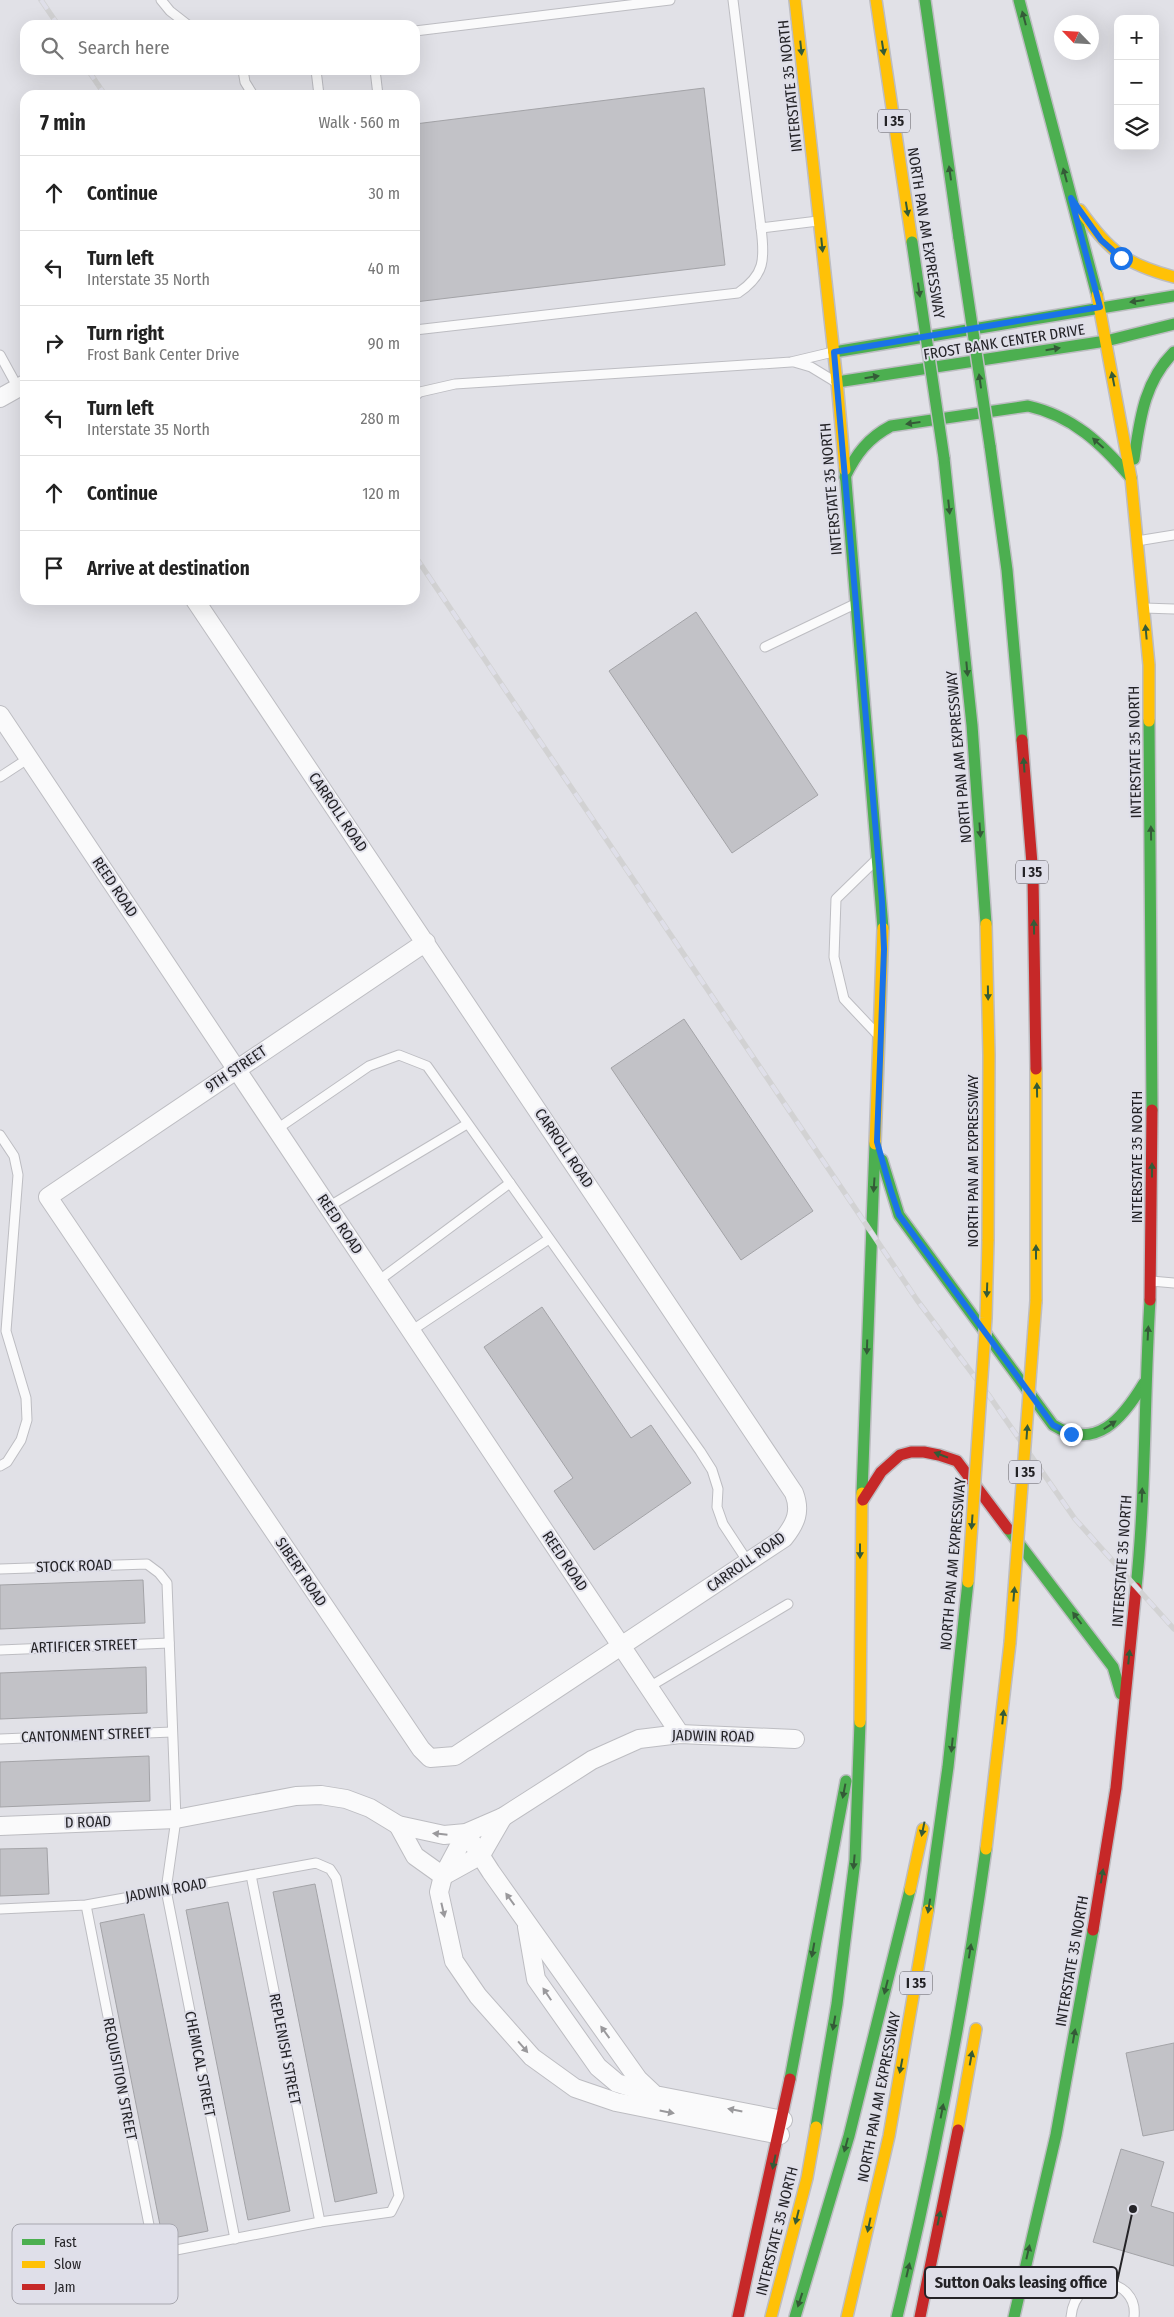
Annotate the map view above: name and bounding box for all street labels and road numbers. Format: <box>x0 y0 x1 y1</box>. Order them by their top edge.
street label: INTERSTATE 35 NORTH <box>774 19 806 153</box>
road number: I 35 <box>878 110 910 132</box>
street label: NORTH PAN AM EXPRESSWAY <box>904 146 949 320</box>
street label: FROST BANK CENTER DRIVE <box>922 320 1086 364</box>
street label: INTERSTATE 35 NORTH <box>816 422 846 556</box>
street label: NORTH PAN AM EXPRESSWAY <box>942 669 976 844</box>
street label: INTERSTATE 35 NORTH <box>1125 686 1145 818</box>
street label: CARROLL ROAD <box>305 769 371 855</box>
street label: REED ROAD <box>88 854 142 920</box>
road number: I 35 <box>1016 860 1048 884</box>
street label: 9TH STREET <box>202 1042 270 1096</box>
street label: NORTH PAN AM EXPRESSWAY <box>964 1074 982 1248</box>
street label: INTERSTATE 35 NORTH <box>1128 1091 1146 1223</box>
street label: CARROLL ROAD <box>531 1105 597 1191</box>
street label: REED ROAD <box>313 1191 367 1257</box>
road number: I 35 <box>1009 1460 1041 1484</box>
street label: NORTH PAN AM EXPRESSWAY <box>936 1476 970 1651</box>
street label: INTERSTATE 35 NORTH <box>1108 1494 1136 1628</box>
street label: REED ROAD <box>538 1528 592 1594</box>
street label: CARROLL ROAD <box>703 1528 789 1596</box>
street label: SIBERT ROAD <box>271 1534 331 1610</box>
street label: STOCK ROAD <box>36 1556 112 1576</box>
street label: ARTIFICER STREET <box>30 1635 138 1657</box>
street label: CANTONMENT STREET <box>21 1724 151 1746</box>
street label: JADWIN ROAD <box>672 1726 754 1746</box>
street label: D ROAD <box>65 1812 111 1832</box>
street label: JADWIN ROAD <box>124 1874 208 1906</box>
street label: INTERSTATE 35 NORTH <box>1052 1894 1092 2028</box>
road number: I 35 <box>900 1972 932 1995</box>
street label: REPLENISH STREET <box>265 1992 305 2106</box>
street label: CHEMICAL STREET <box>181 2010 219 2118</box>
street label: NORTH PAN AM EXPRESSWAY <box>854 2010 904 2184</box>
street label: REQUISITION STREET <box>99 2016 141 2142</box>
street label: INTERSTATE 35 NORTH <box>752 2164 802 2298</box>

